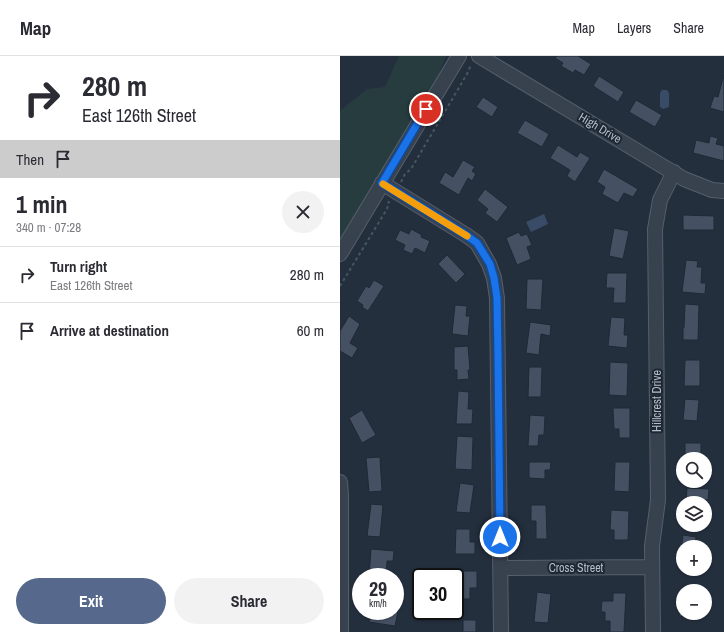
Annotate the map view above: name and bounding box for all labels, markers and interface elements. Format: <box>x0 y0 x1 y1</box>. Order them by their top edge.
text: Map <box>20 15 51 41</box>
text: Map <box>573 19 595 37</box>
text: Layers <box>617 19 651 37</box>
text: Share <box>673 19 704 37</box>
text: 280 m <box>82 67 147 105</box>
icon: right <box>16 72 68 124</box>
pin <box>409 92 443 126</box>
icon: arrive <box>415 98 437 120</box>
text: East 126th Street <box>82 103 196 128</box>
street label: High Drive <box>576 109 624 147</box>
icon: arrive <box>52 148 74 170</box>
text: Then <box>16 149 44 170</box>
text: 1 min <box>16 188 67 220</box>
button: close <box>282 191 324 233</box>
text: 340 m · 07:28 <box>16 219 81 236</box>
text: Turn right <box>50 256 107 277</box>
icon: right <box>16 264 38 286</box>
text: 280 m <box>290 264 324 285</box>
text: East 126th Street <box>50 277 132 294</box>
icon: arrive <box>16 320 38 342</box>
text: Arrive at destination <box>50 320 169 341</box>
text: 60 m <box>297 320 324 341</box>
street label: Hillcrest Drive <box>649 370 665 432</box>
map controls <box>676 452 712 620</box>
button: search <box>676 452 712 488</box>
button: layers <box>676 496 712 532</box>
position arrow <box>479 516 521 558</box>
button: + <box>676 540 712 576</box>
street label: Cross Street <box>549 560 604 576</box>
speed limit sign: 30 <box>412 568 464 620</box>
text: 29 <box>369 575 387 602</box>
button: Exit <box>16 578 166 624</box>
button: Share <box>174 578 324 624</box>
button: − <box>676 584 712 620</box>
text: km/h <box>369 597 387 610</box>

